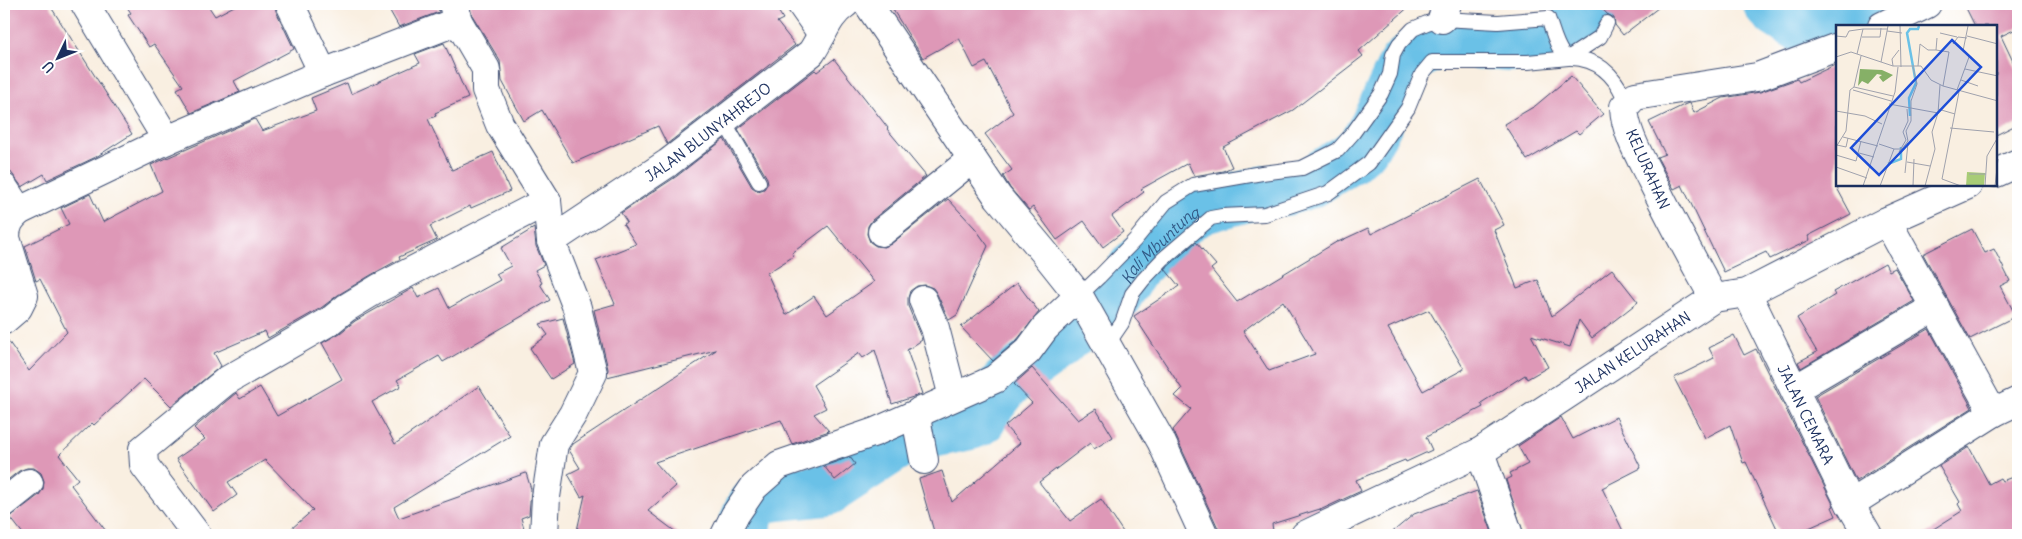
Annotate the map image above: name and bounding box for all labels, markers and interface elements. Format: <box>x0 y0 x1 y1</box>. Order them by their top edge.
inset map <box>1836 25 1997 186</box>
north arrow <box>32 32 82 82</box>
text: U <box>39 57 58 77</box>
street label: JALAN BLUNYAHREJO <box>641 78 775 185</box>
street label: KELURAHAN <box>1622 126 1674 212</box>
water label: Kali Mbuntung <box>1116 201 1203 287</box>
street label: JALAN KELURAHAN <box>1571 307 1694 397</box>
street label: JALAN CEMARA <box>1774 361 1839 468</box>

